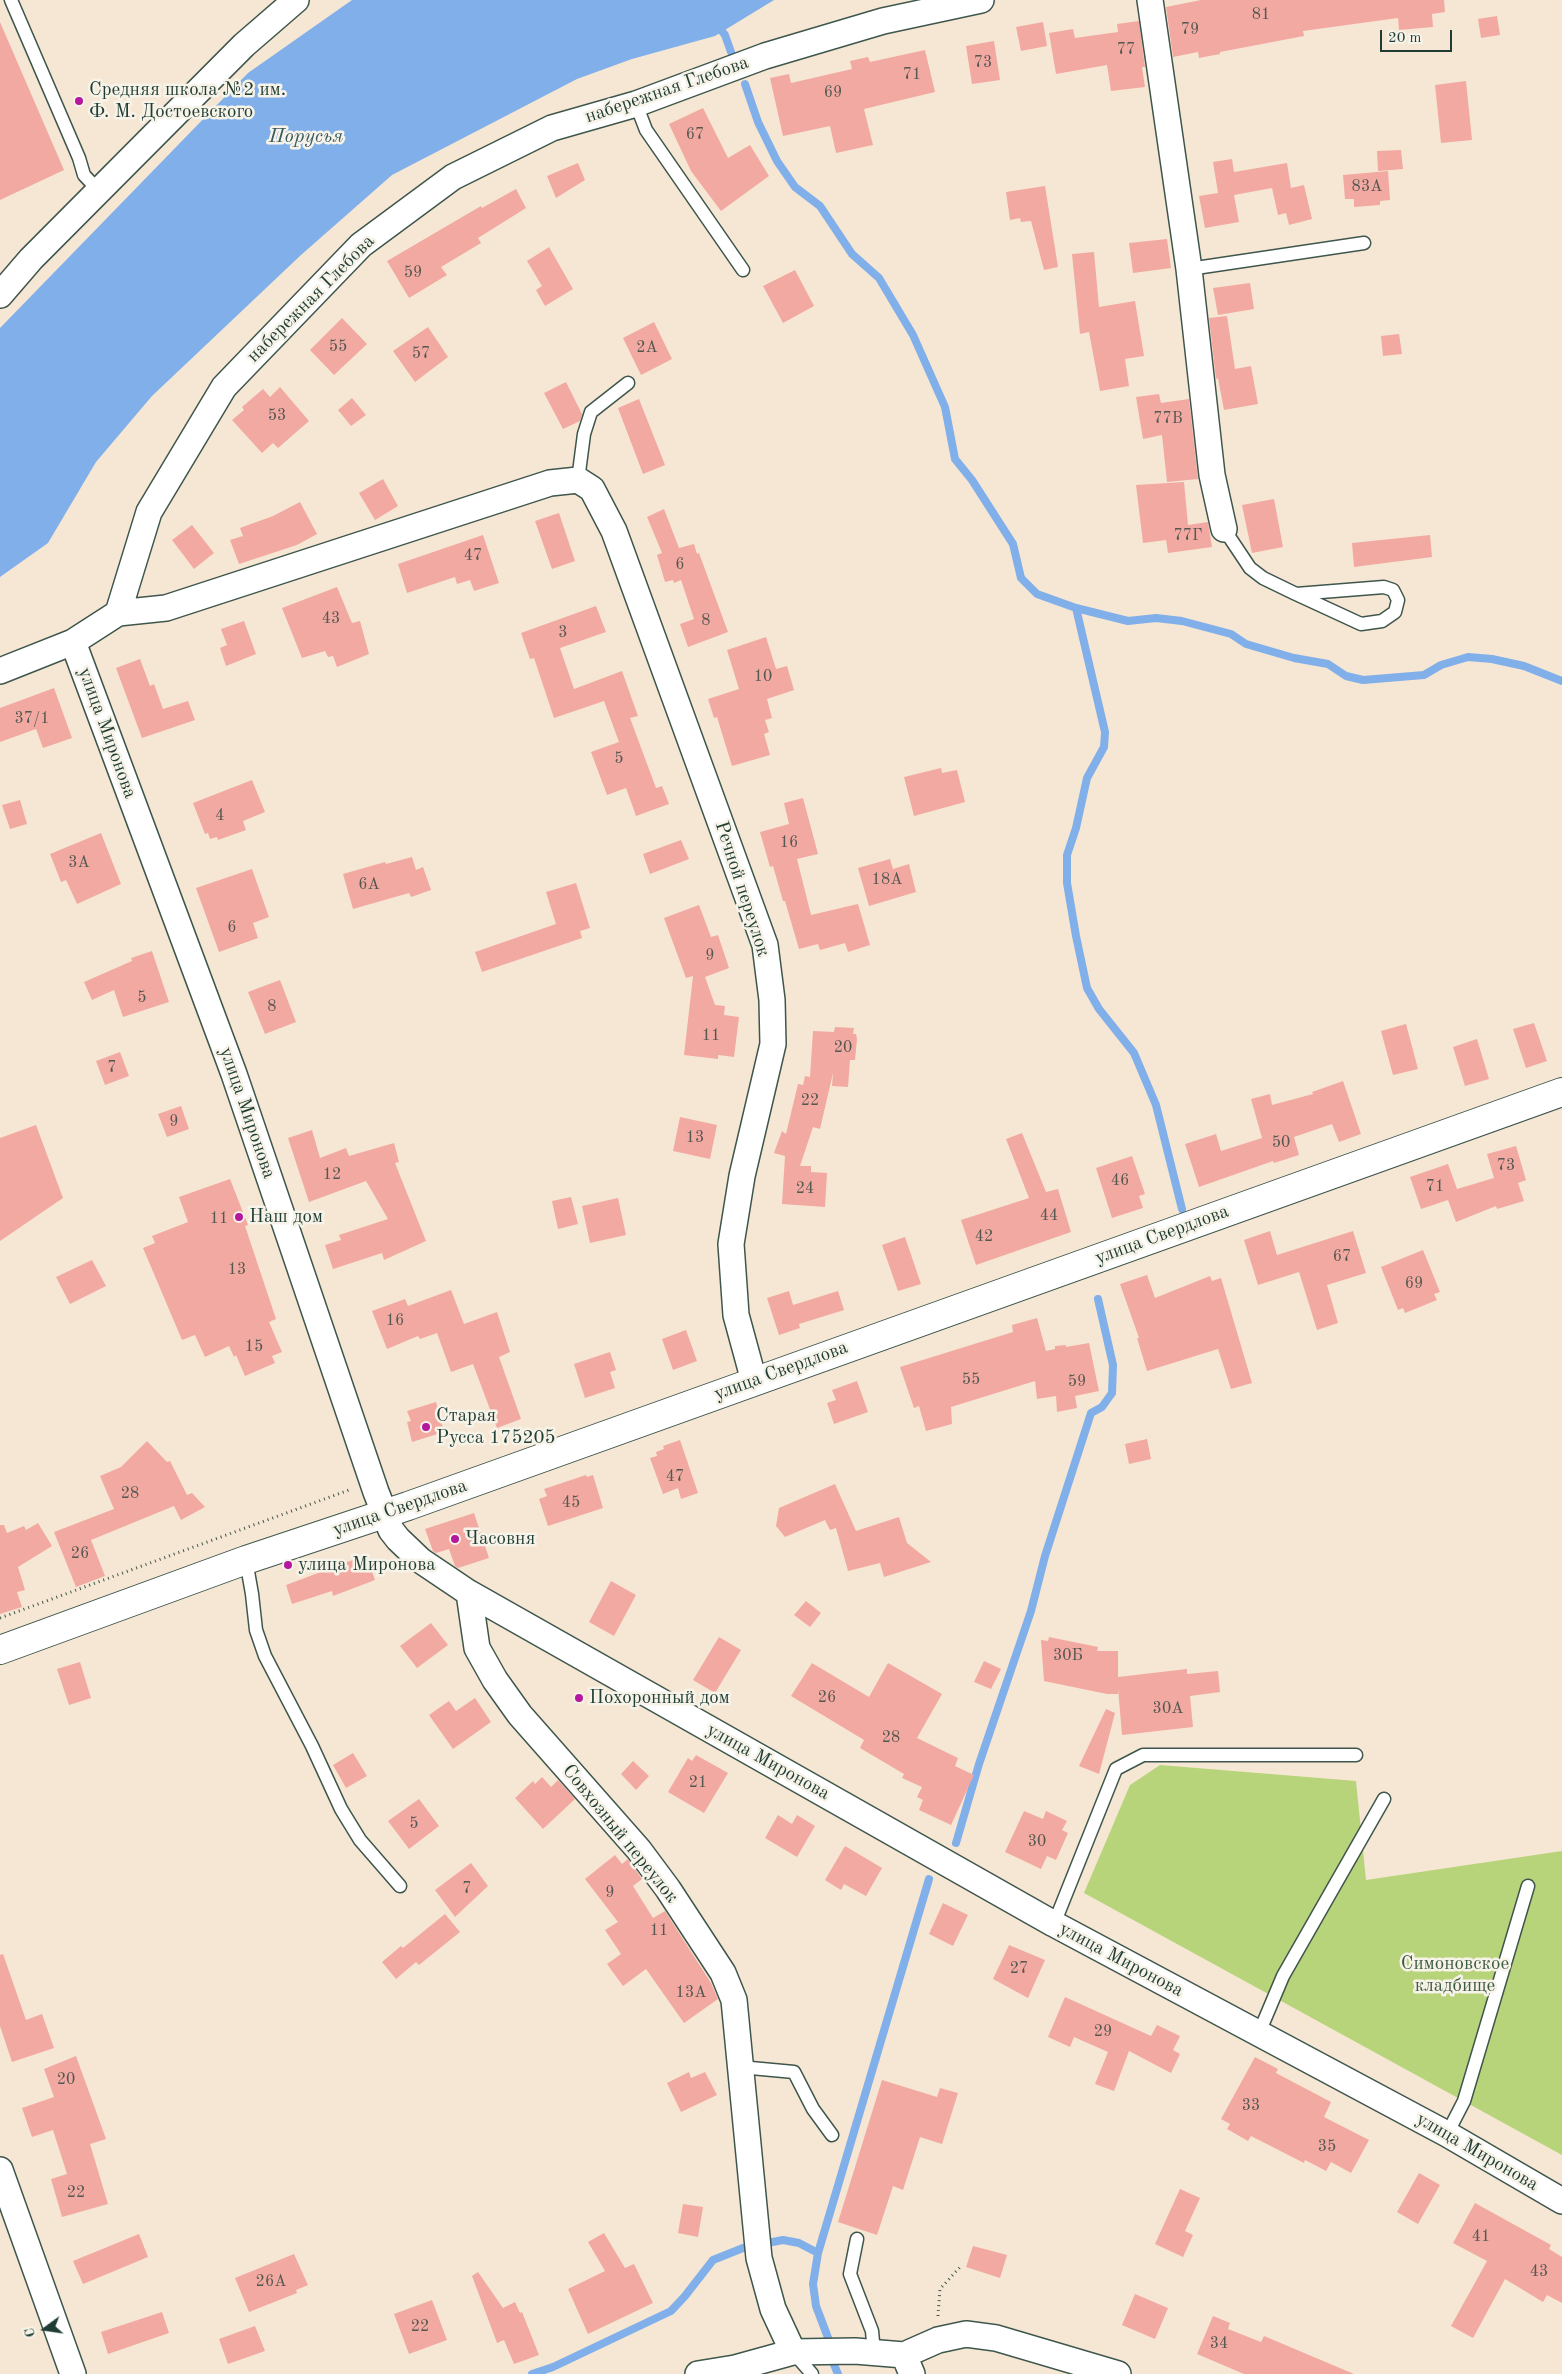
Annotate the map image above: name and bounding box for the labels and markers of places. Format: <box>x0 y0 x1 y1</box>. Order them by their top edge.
place label: Средняя школа №2 им. Ф. М. Достоевского <box>89 79 286 123</box>
marker: Средняя школа №2 им. Ф. М. Достоевского <box>73 95 85 107</box>
place label: Наш дом <box>249 1206 323 1228</box>
marker: Наш дом <box>233 1211 245 1223</box>
place label: Старая Русса 175205 <box>436 1405 555 1449</box>
marker: Старая Русса 175205 <box>420 1421 432 1433</box>
place label: Часовня <box>465 1528 535 1550</box>
marker: Часовня <box>449 1533 461 1545</box>
place label: улица Миронова <box>298 1554 436 1576</box>
marker: улица Миронова <box>282 1559 294 1571</box>
place label: Похоронный дом <box>589 1687 730 1709</box>
marker: Похоронный дом <box>573 1692 585 1704</box>

